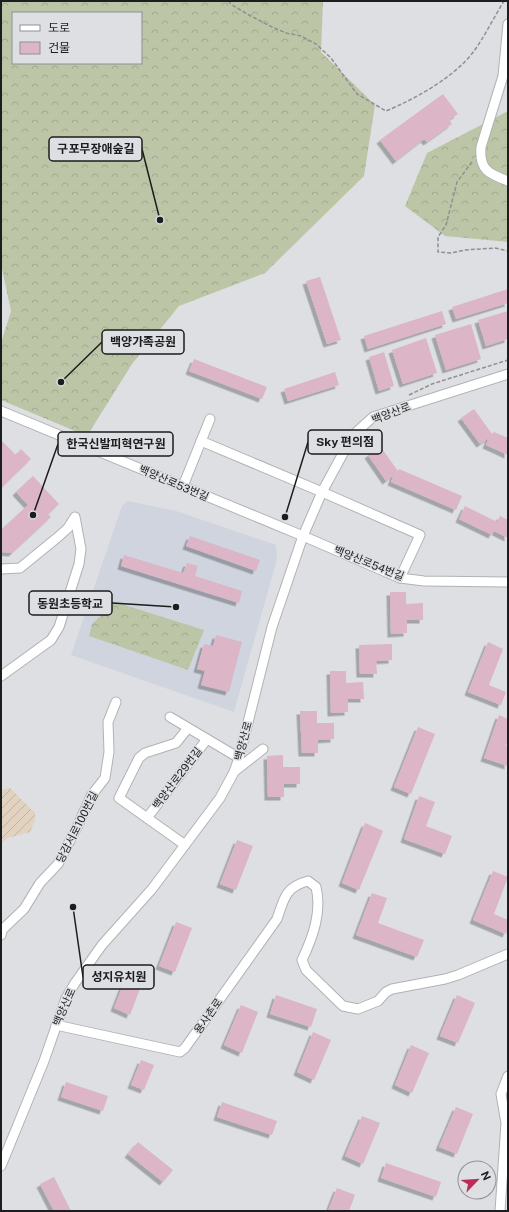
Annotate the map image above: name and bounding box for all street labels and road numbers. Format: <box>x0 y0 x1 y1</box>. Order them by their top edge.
street label: 백양산로 <box>370 400 412 426</box>
street label: 백양산로53번길 <box>137 463 211 503</box>
street label: 백양산로54번길 <box>332 543 406 583</box>
street label: 백양산로 <box>232 720 254 762</box>
street label: 백양산로29번길 <box>150 745 204 811</box>
street label: 당감서로100번길 <box>54 789 100 865</box>
street label: 백양산로 <box>50 986 78 1028</box>
street label: 용사촌로 <box>191 996 225 1036</box>

